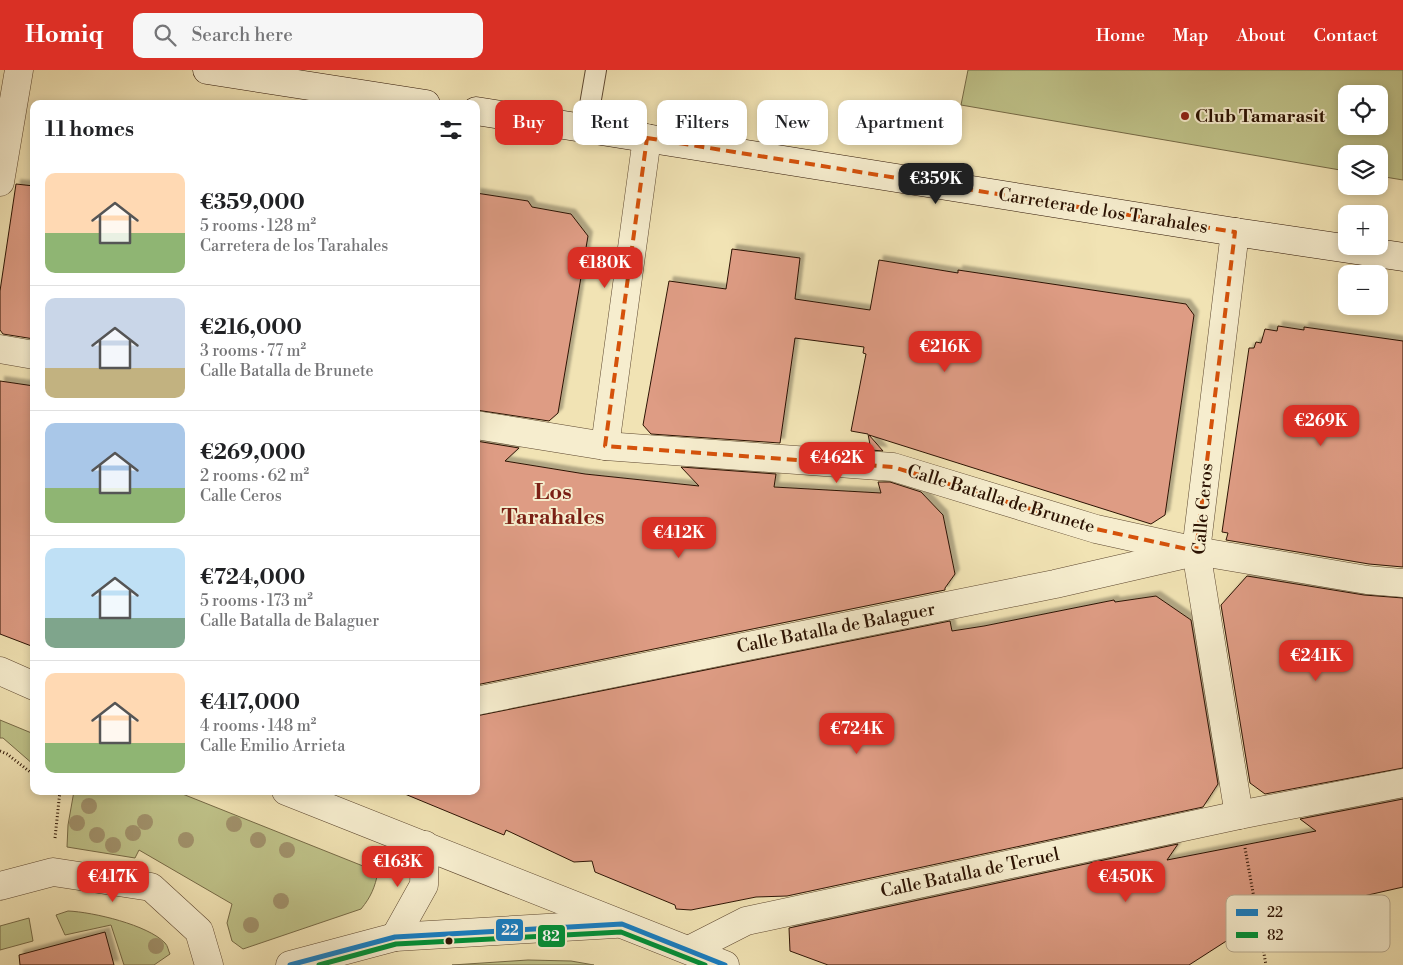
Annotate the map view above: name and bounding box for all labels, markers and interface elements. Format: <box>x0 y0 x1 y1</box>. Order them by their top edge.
search box <box>133 13 483 58</box>
text: Homiq <box>25 20 103 50</box>
icon: search <box>151 21 179 49</box>
text: Search here <box>191 23 293 47</box>
text: Home <box>1096 24 1145 47</box>
text: Map <box>1173 24 1209 47</box>
text: About <box>1237 24 1286 47</box>
text: Contact <box>1314 24 1378 47</box>
map controls <box>1338 85 1388 315</box>
button: locate <box>1338 85 1388 135</box>
chip: Buy <box>495 100 563 145</box>
chip: Rent <box>573 100 647 145</box>
chip: Filters <box>657 100 747 145</box>
chip: New <box>757 100 828 145</box>
chip: Apartment <box>838 100 962 145</box>
place label: Club Tamarasit <box>1195 105 1326 128</box>
marker: Club Tamarasit <box>1179 110 1191 122</box>
icon: filters <box>437 116 465 144</box>
text: 11 homes <box>45 117 134 143</box>
button: layers <box>1338 145 1388 195</box>
pin: €359K <box>901 162 971 205</box>
text: €359K <box>909 169 963 189</box>
street label: Carretera de los Tarahales <box>997 183 1210 239</box>
text: €359,000 <box>200 190 305 216</box>
icon: home <box>85 193 145 253</box>
button: + <box>1338 205 1388 255</box>
text: 5 rooms · 128 m² <box>200 216 316 236</box>
text: Carretera de los Tarahales <box>200 236 388 256</box>
pin: €180K <box>570 246 640 289</box>
text: €180K <box>579 253 631 273</box>
button: − <box>1338 265 1388 315</box>
text: €216,000 <box>200 315 302 341</box>
icon: home <box>85 318 145 378</box>
pin: €216K <box>910 330 980 373</box>
text: €216K <box>920 337 970 357</box>
text: 3 rooms · 77 m² <box>200 341 306 361</box>
text: Calle Batalla de Brunete <box>200 361 374 381</box>
pin: €269K <box>1286 404 1356 447</box>
text: €269K <box>1294 411 1348 431</box>
text: €269,000 <box>200 440 306 466</box>
pin: €462K <box>802 442 872 484</box>
icon: home <box>85 443 145 503</box>
text: €462K <box>810 448 864 468</box>
street label: Calle Batalla de Brunete <box>904 459 1098 539</box>
street label: Calle Ceros <box>1188 462 1218 556</box>
text: 2 rooms · 62 m² <box>200 466 309 486</box>
district label: Los Tarahales <box>501 479 605 531</box>
text: Calle Ceros <box>200 486 282 506</box>
pin: €412K <box>644 516 714 559</box>
text: €412K <box>653 523 705 543</box>
text: €724,000 <box>200 565 305 591</box>
icon: home <box>85 568 145 628</box>
text: 5 rooms · 173 m² <box>200 591 313 611</box>
street label: Calle Batalla de Balaguer <box>735 597 937 659</box>
text: Calle Batalla de Balaguer <box>200 611 379 631</box>
pin: €241K <box>1281 640 1351 682</box>
text: €241K <box>1290 646 1342 666</box>
text: €417,000 <box>200 690 300 716</box>
icon: home <box>85 693 145 753</box>
pin: €724K <box>822 712 892 755</box>
text: 4 rooms · 148 m² <box>200 716 316 736</box>
text: €724K <box>830 719 884 739</box>
text: Calle Emilio Arrieta <box>200 736 345 756</box>
street label: Calle Batalla de Teruel <box>879 843 1062 903</box>
pin: €163K <box>363 846 433 888</box>
text: €163K <box>373 852 423 872</box>
pin: €417K <box>78 860 148 903</box>
pin: €450K <box>1091 860 1161 903</box>
text: €417K <box>88 867 138 887</box>
text: €450K <box>1098 867 1154 887</box>
legend <box>1226 895 1390 952</box>
text: 22 <box>1267 904 1283 922</box>
line badge: 22 <box>495 918 524 942</box>
text: 22 <box>501 922 519 940</box>
line badge: 82 <box>537 924 566 948</box>
text: 82 <box>1267 927 1284 945</box>
text: 82 <box>542 928 560 946</box>
unlabelled marker <box>444 936 454 946</box>

